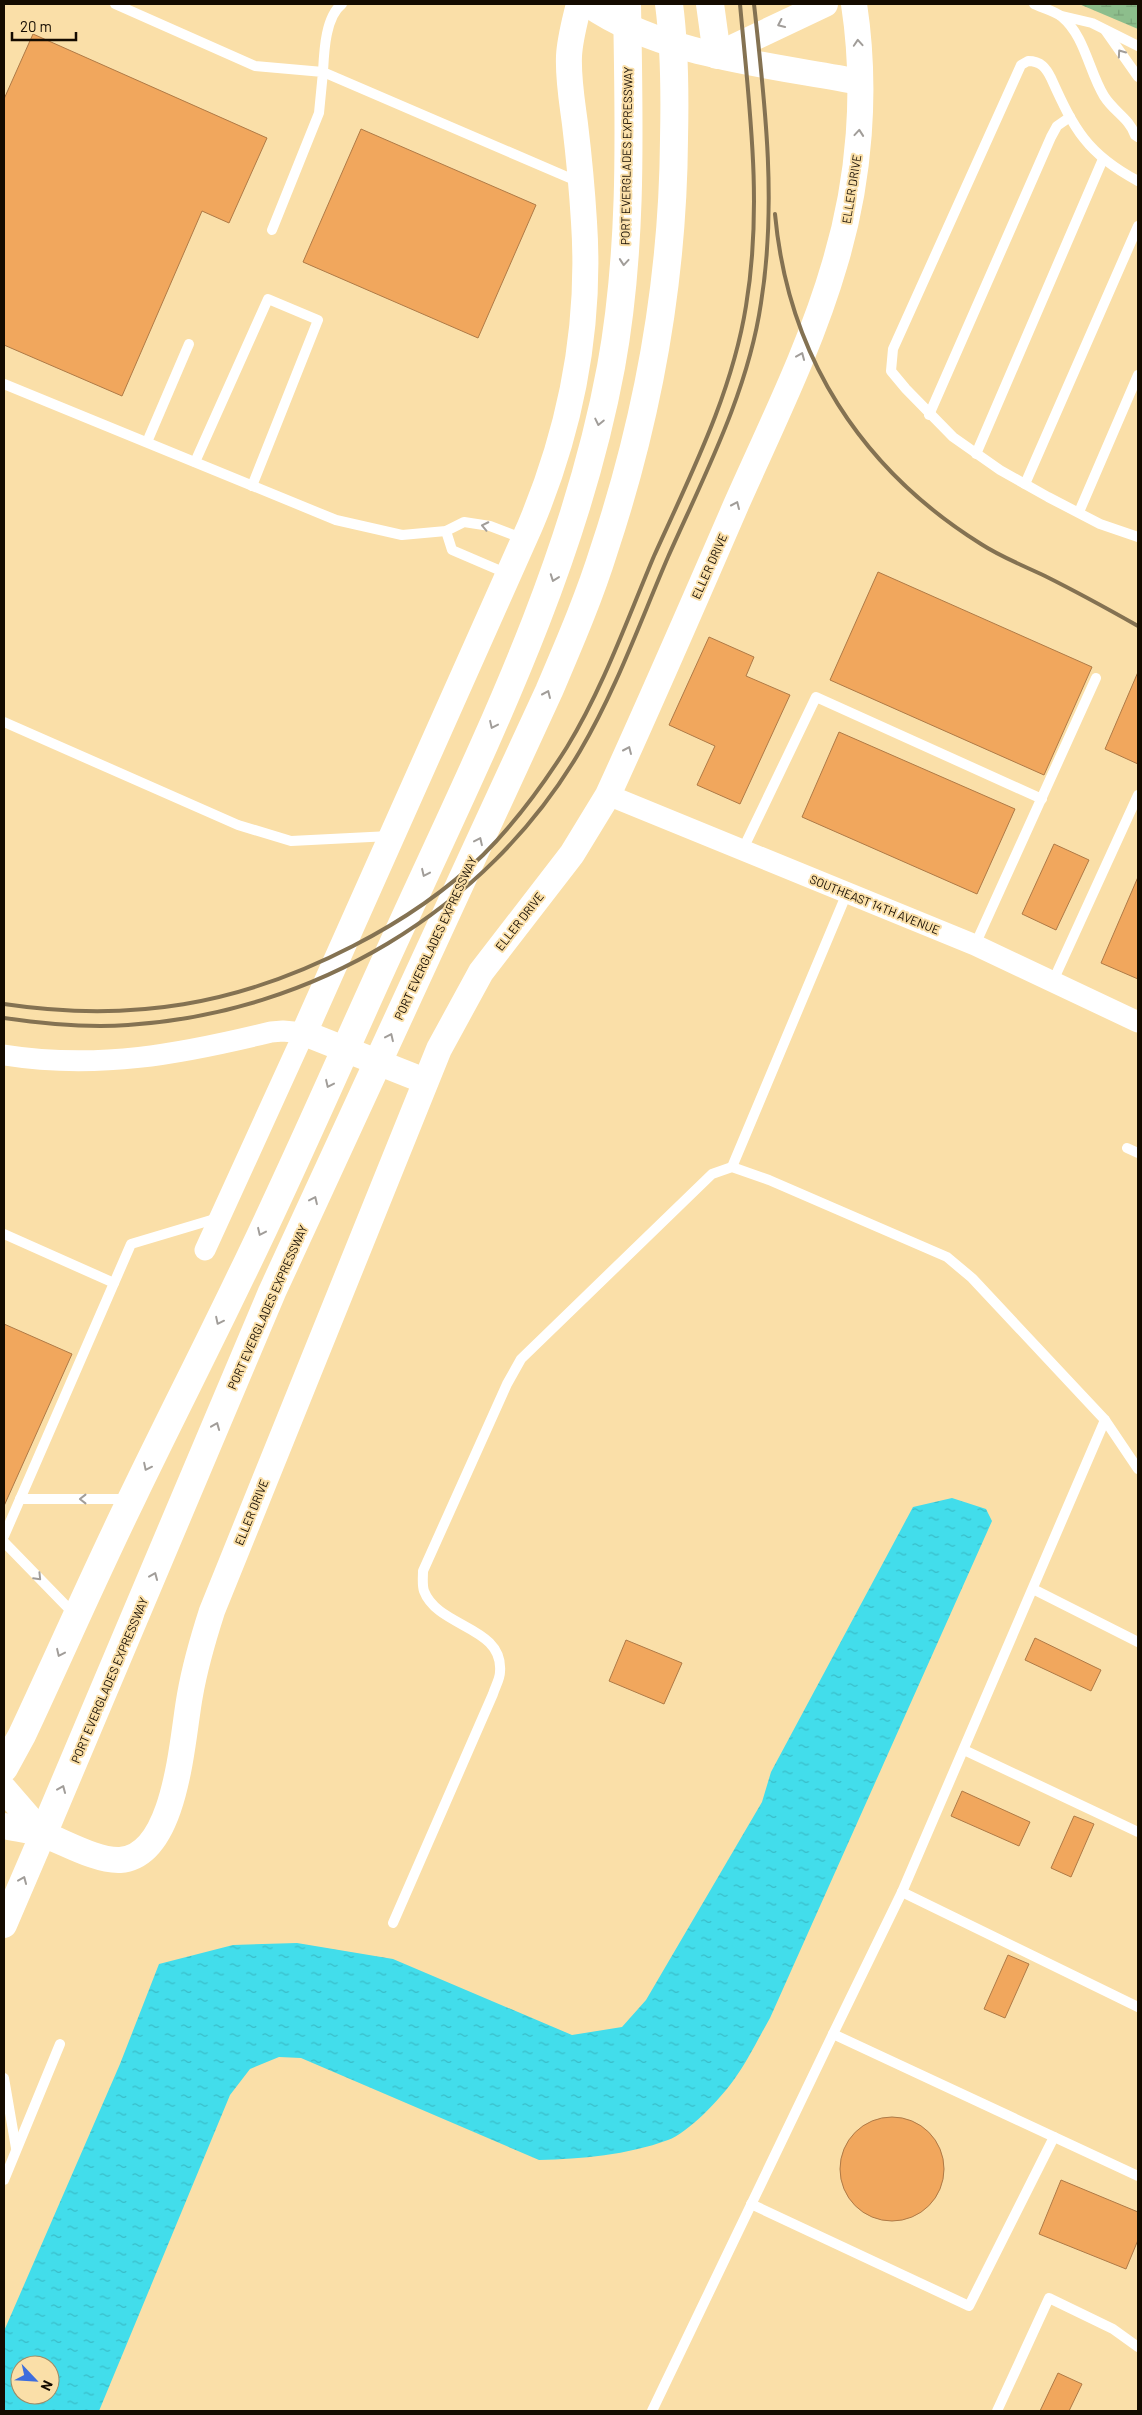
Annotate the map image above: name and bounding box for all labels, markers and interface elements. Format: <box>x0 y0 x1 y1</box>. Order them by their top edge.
scale bar <box>12 10 76 42</box>
text: 20 m <box>20 17 52 35</box>
one-way arrow <box>777 18 786 28</box>
one-way arrow <box>853 39 864 47</box>
one-way arrow <box>1118 49 1127 59</box>
street label: PORT EVERGLADES EXPRESSWAY <box>617 66 635 245</box>
one-way arrow <box>853 128 864 136</box>
street label: ELLER DRIVE <box>839 153 863 225</box>
one-way arrow <box>619 258 630 266</box>
one-way arrow <box>795 353 805 361</box>
one-way arrow <box>594 418 605 427</box>
one-way arrow <box>729 501 740 510</box>
one-way arrow <box>480 521 489 531</box>
street label: ELLER DRIVE <box>688 531 730 601</box>
one-way arrow <box>550 573 560 582</box>
one-way arrow <box>541 690 552 699</box>
one-way arrow <box>489 720 499 729</box>
one-way arrow <box>623 747 633 755</box>
one-way arrow <box>473 837 484 846</box>
street label: PORT EVERGLADES EXPRESSWAY <box>391 854 479 1022</box>
one-way arrow <box>421 868 432 877</box>
street label: SOUTHEAST 14TH AVENUE <box>808 871 942 937</box>
street label: ELLER DRIVE <box>492 889 546 953</box>
one-way arrow <box>383 1033 394 1042</box>
one-way arrow <box>325 1079 335 1088</box>
one-way arrow <box>308 1196 319 1205</box>
street label: PORT EVERGLADES EXPRESSWAY <box>224 1222 310 1391</box>
one-way arrow <box>257 1227 268 1236</box>
one-way arrow <box>215 1316 225 1325</box>
one-way arrow <box>210 1422 220 1431</box>
one-way arrow <box>143 1461 153 1470</box>
street label: ELLER DRIVE <box>231 1477 271 1547</box>
one-way arrow <box>78 1494 86 1504</box>
one-way arrow <box>32 1571 41 1580</box>
one-way arrow <box>147 1572 158 1581</box>
street label: PORT EVERGLADES EXPRESSWAY <box>68 1595 150 1765</box>
one-way arrow <box>56 1648 66 1657</box>
one-way arrow <box>56 1785 67 1794</box>
one-way arrow <box>17 1876 28 1885</box>
north arrow <box>10 2355 60 2405</box>
text: N <box>38 2378 57 2394</box>

